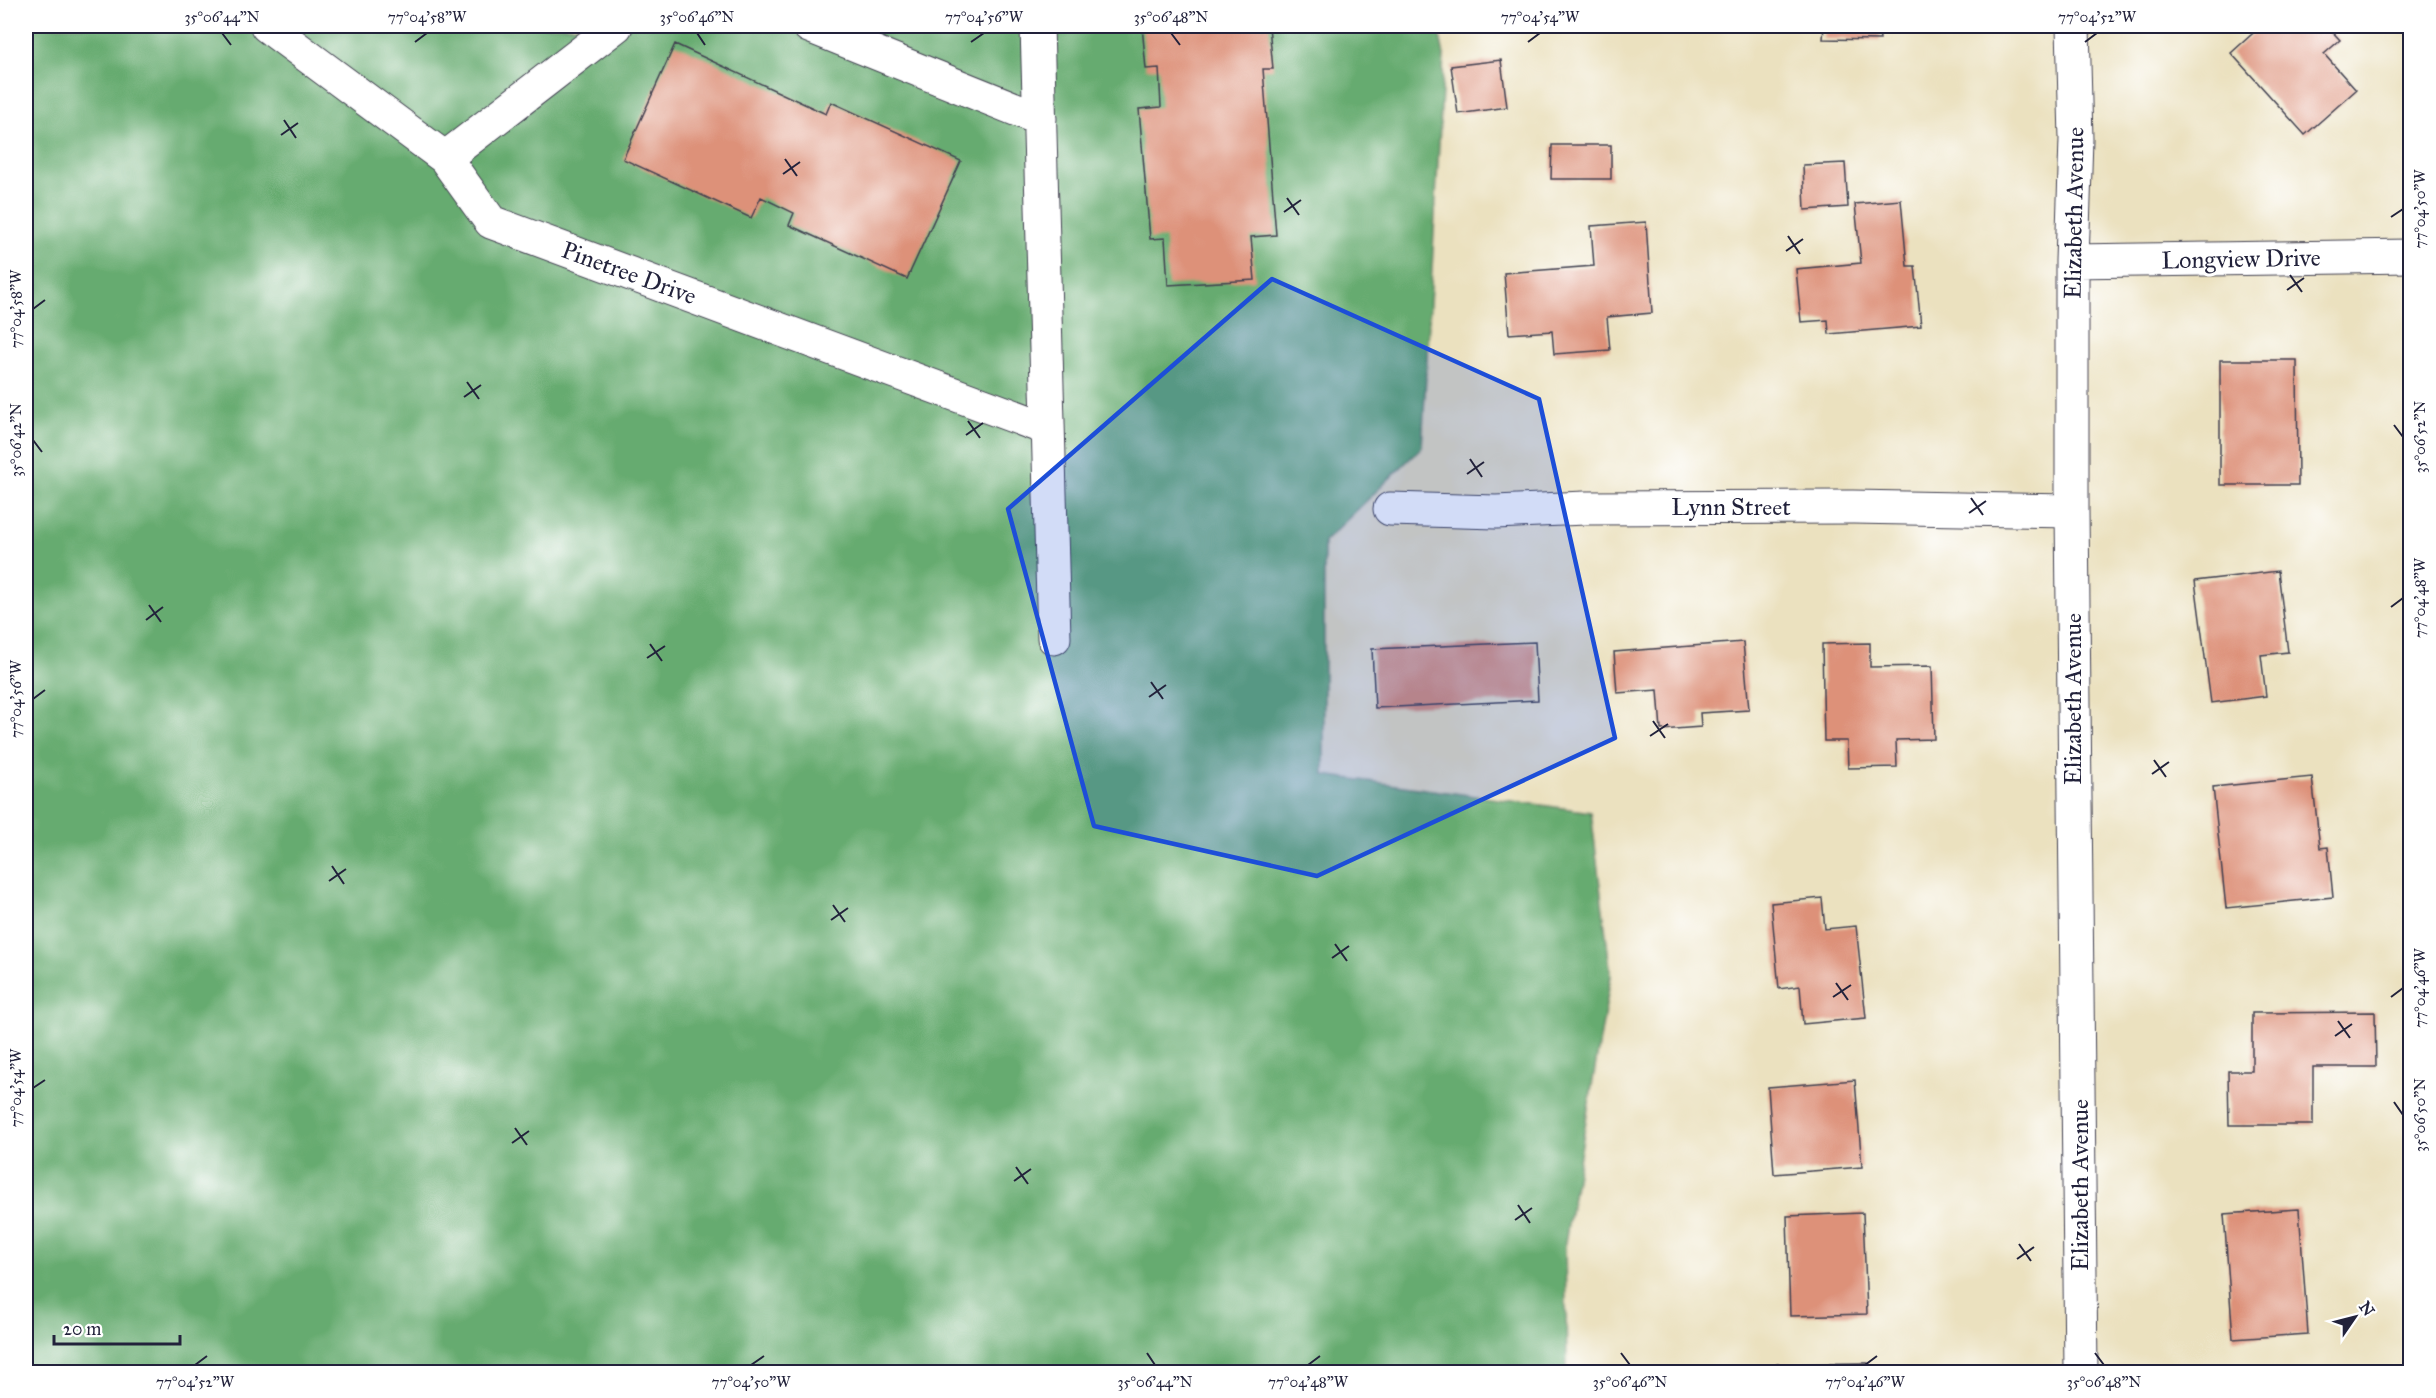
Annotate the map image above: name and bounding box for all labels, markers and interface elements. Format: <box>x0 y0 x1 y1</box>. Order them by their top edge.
text: 35°06'44"N <box>185 8 260 26</box>
text: 77°04'58"W <box>388 8 467 26</box>
text: 35°06'46"N <box>660 8 734 26</box>
text: 77°04'56"W <box>945 8 1024 26</box>
text: 35°06'48"N <box>1134 8 1209 26</box>
text: 77°04'54"W <box>1501 8 1580 26</box>
text: 77°04'52"W <box>2058 8 2137 26</box>
street label: Elizabeth Avenue <box>2057 127 2091 299</box>
text: 77°04'50"W <box>2411 169 2429 249</box>
street label: Pinetree Drive <box>557 235 701 311</box>
street label: Longview Drive <box>2161 243 2321 275</box>
text: 77°04'58"W <box>7 269 25 348</box>
text: 35°06'52"N <box>2411 400 2429 473</box>
text: 35°06'42"N <box>7 403 25 477</box>
street label: Lynn Street <box>1671 492 1791 522</box>
text: 77°04'48"W <box>2411 557 2429 638</box>
street label: Elizabeth Avenue <box>2058 613 2088 785</box>
text: 77°04'56"W <box>7 659 25 738</box>
text: 77°04'46"W <box>2411 947 2429 1028</box>
text: 77°04'54"W <box>7 1048 25 1127</box>
text: 35°06'50"N <box>2411 1078 2429 1152</box>
street label: Elizabeth Avenue <box>2065 1099 2095 1271</box>
north arrow <box>2325 1287 2385 1347</box>
text: N <box>2355 1298 2379 1320</box>
scale bar <box>54 1308 180 1346</box>
text: 20 m <box>63 1318 101 1340</box>
text: 77°04'52"W <box>156 1373 235 1391</box>
text: 77°04'50"W <box>711 1373 791 1391</box>
text: 35°06'44"N <box>1118 1373 1193 1391</box>
text: 77°04'48"W <box>1268 1373 1349 1391</box>
text: 35°06'46"N <box>1593 1373 1667 1391</box>
text: 77°04'46"W <box>1825 1373 1906 1391</box>
text: 35°06'48"N <box>2067 1373 2142 1391</box>

